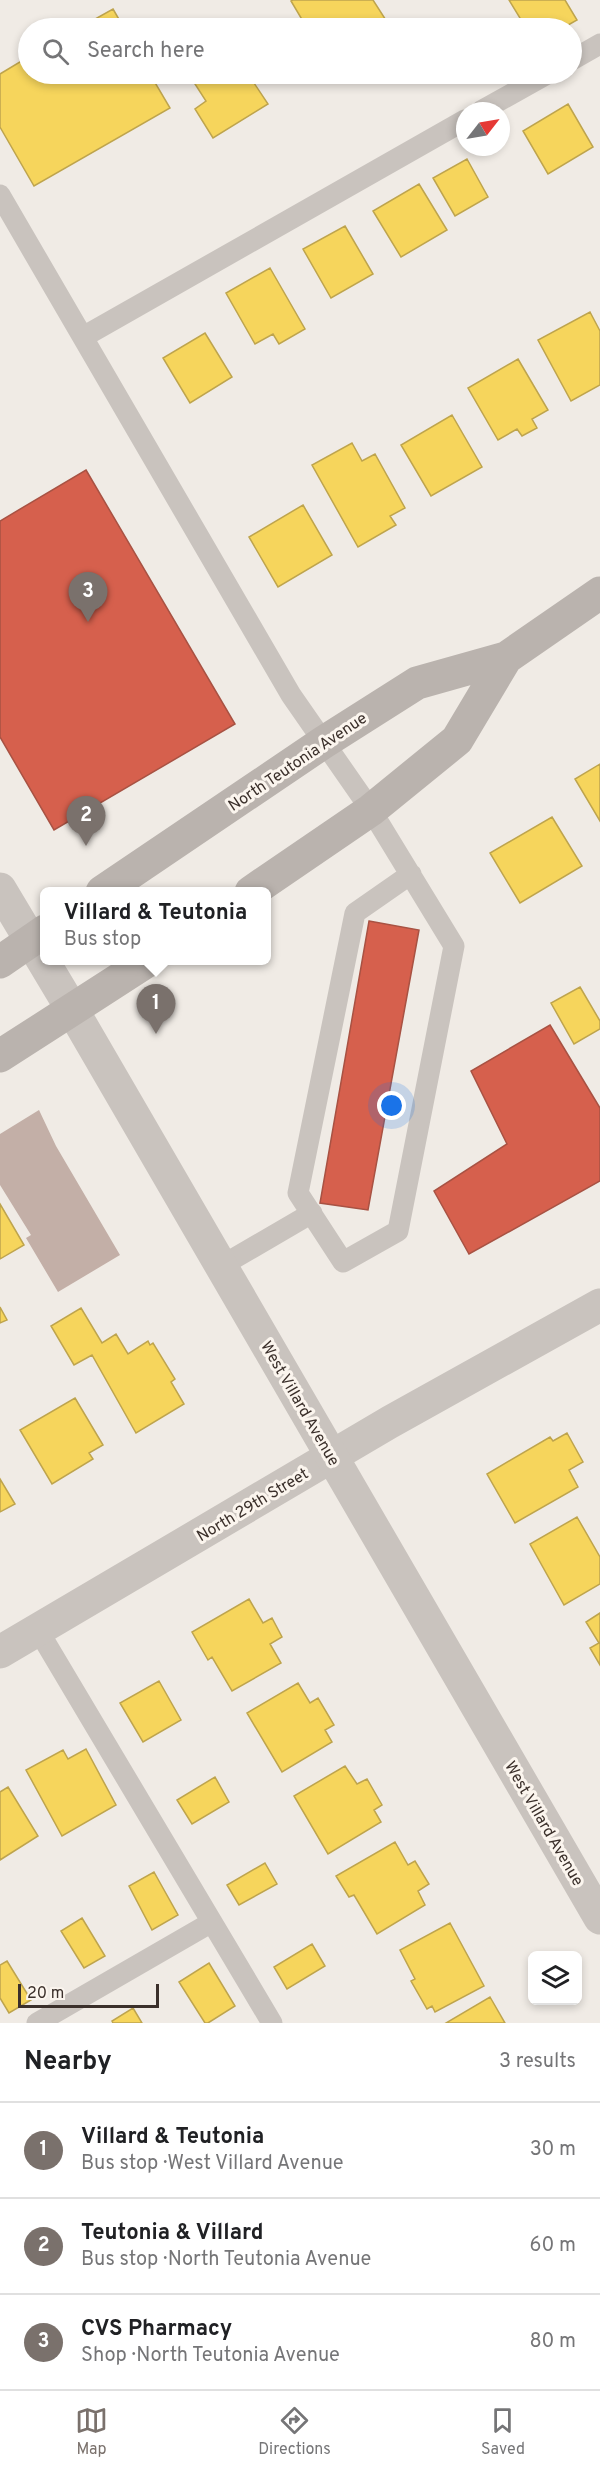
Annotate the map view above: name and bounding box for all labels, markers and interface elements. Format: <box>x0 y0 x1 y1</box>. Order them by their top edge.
search box <box>18 18 582 84</box>
icon: search <box>39 35 72 68</box>
text: Search here <box>87 38 205 65</box>
north arrow <box>456 102 510 156</box>
pin: 3 <box>68 572 107 622</box>
street label: North Teutonia Avenue <box>225 709 371 816</box>
pin: 2 <box>66 796 106 846</box>
popup <box>40 887 271 965</box>
text: Villard & Teutonia <box>64 900 247 927</box>
text: Bus stop <box>64 927 141 953</box>
pin: 1 <box>136 984 176 1034</box>
your location <box>377 1091 406 1120</box>
street label: West Villard Avenue <box>255 1338 343 1470</box>
street label: North 29th Street <box>193 1464 313 1547</box>
street label: West Villard Avenue <box>499 1758 587 1890</box>
map controls <box>528 1951 582 2005</box>
button: layers <box>528 1951 582 2005</box>
scale bar <box>18 1981 159 2008</box>
text: 20 m <box>27 1984 64 2004</box>
text: Nearby <box>24 2046 112 2079</box>
text: 3 results <box>499 2049 576 2075</box>
text: Villard & Teutonia <box>81 2124 264 2151</box>
text: 1 <box>40 2137 48 2163</box>
text: 30 m <box>530 2137 576 2163</box>
text: Bus stop · West Villard Avenue <box>81 2151 344 2177</box>
text: Teutonia & Villard <box>81 2220 263 2247</box>
text: 2 <box>37 2233 50 2259</box>
text: 60 m <box>530 2233 576 2259</box>
text: Bus stop · North Teutonia Avenue <box>81 2247 371 2273</box>
text: CVS Pharmacy <box>81 2316 232 2343</box>
text: 3 <box>38 2329 50 2355</box>
text: 80 m <box>530 2329 576 2355</box>
text: Shop · North Teutonia Avenue <box>81 2343 340 2369</box>
tab: Map <box>75 2404 108 2460</box>
tab: Directions <box>258 2404 331 2460</box>
tab: Saved <box>481 2404 525 2460</box>

